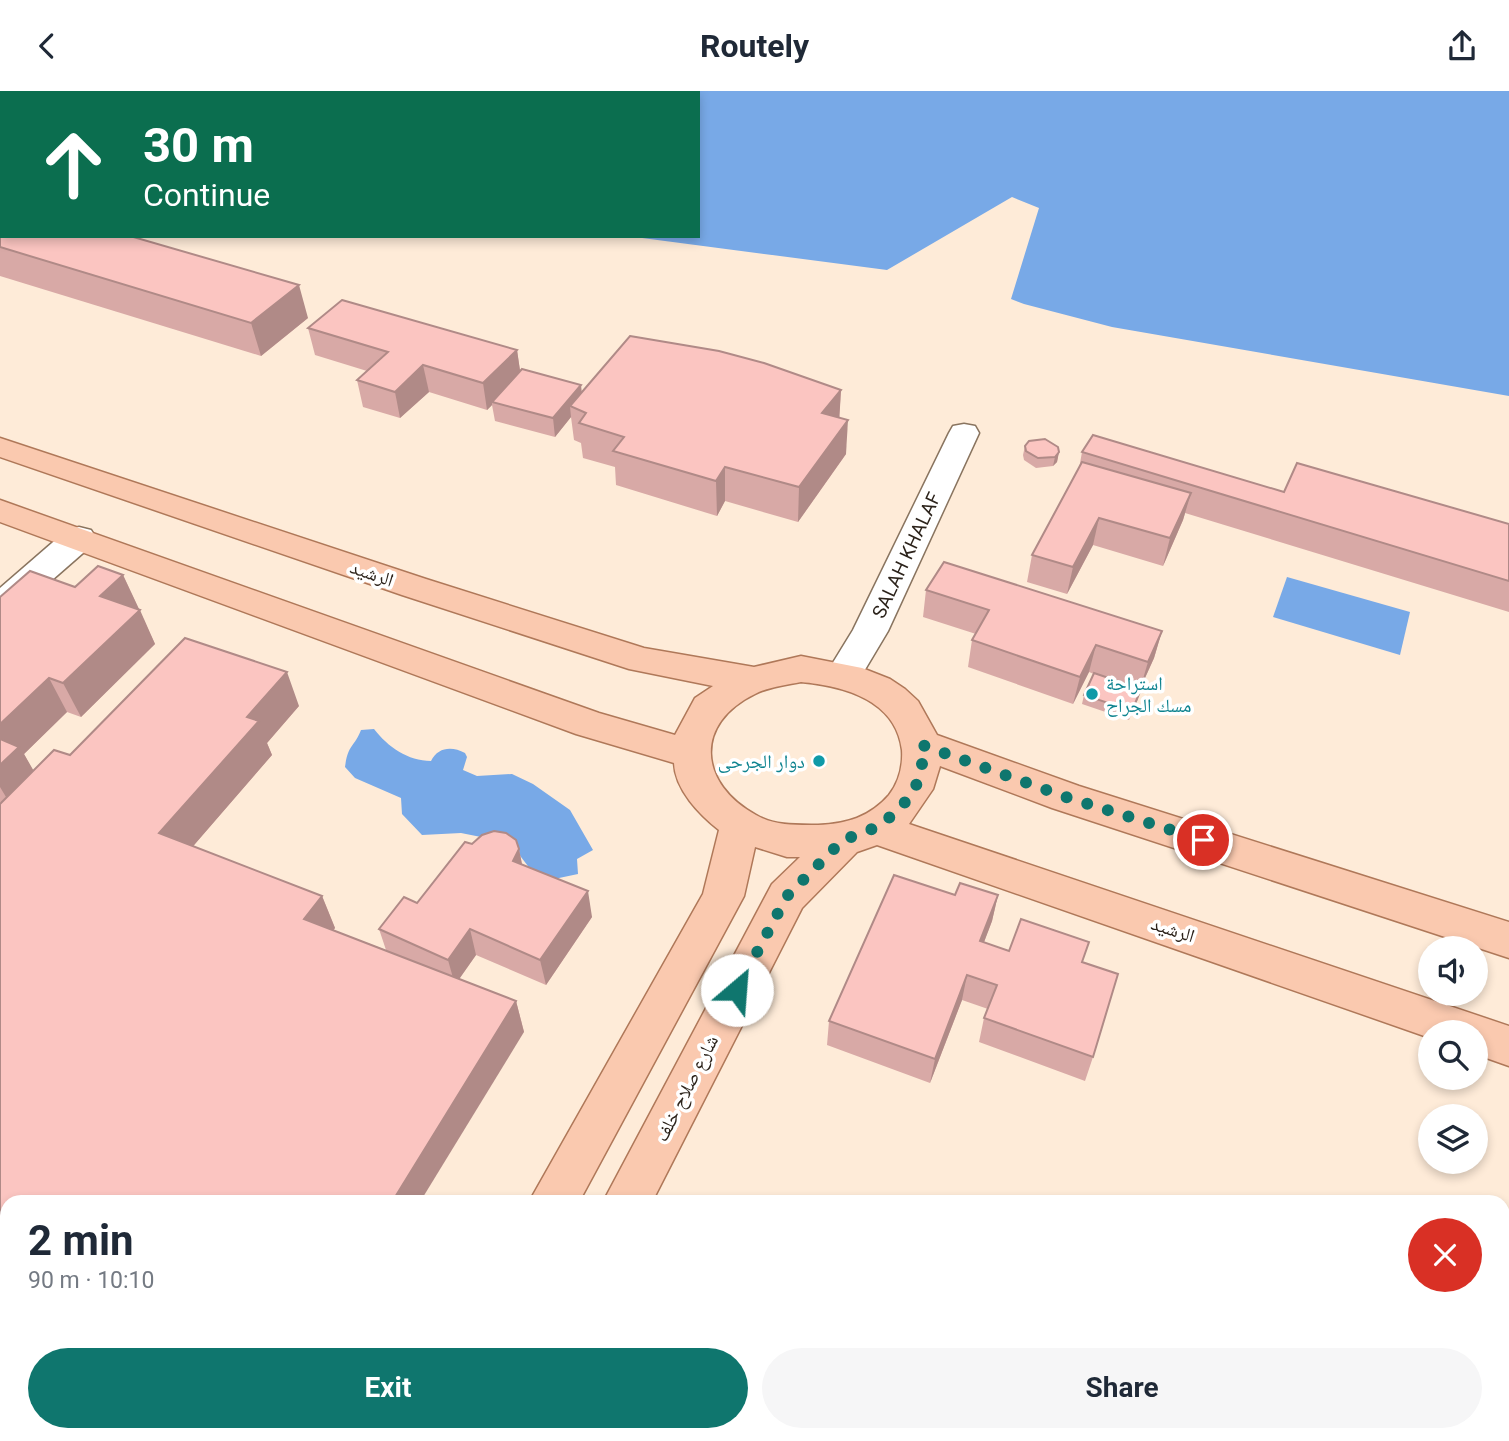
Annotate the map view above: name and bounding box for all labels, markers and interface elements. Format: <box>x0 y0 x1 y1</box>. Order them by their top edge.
icon: back <box>28 27 66 65</box>
text: Routely <box>700 27 809 65</box>
icon: share <box>1443 27 1481 65</box>
text: 30 m <box>143 117 254 174</box>
icon: ahead <box>28 119 119 210</box>
text: Continue <box>143 176 270 214</box>
street label: SALAH KHALAF <box>867 489 946 622</box>
street label: الرشيد <box>347 555 397 592</box>
place label: استراحة مسك الجراح <box>1106 672 1191 717</box>
marker: استراحة مسك الجراح <box>1084 686 1100 702</box>
place label: دوار الجرحى <box>718 750 805 773</box>
marker: دوار الجرحى <box>811 753 827 769</box>
pin <box>1173 810 1233 870</box>
icon: arrive <box>1184 821 1222 859</box>
street label: الرشيد <box>1148 912 1198 947</box>
map controls <box>1418 936 1488 1174</box>
button: sound <box>1418 936 1488 1006</box>
position arrow <box>700 953 774 1027</box>
button: search <box>1418 1020 1488 1090</box>
street label: شارع صلاح خلف <box>650 1031 723 1145</box>
button: layers <box>1418 1104 1488 1174</box>
text: 2 min <box>28 1216 134 1265</box>
button: close <box>1408 1218 1482 1292</box>
text: 90 m · 10:10 <box>28 1267 154 1294</box>
button: Exit <box>28 1348 748 1428</box>
button: Share <box>762 1348 1482 1428</box>

